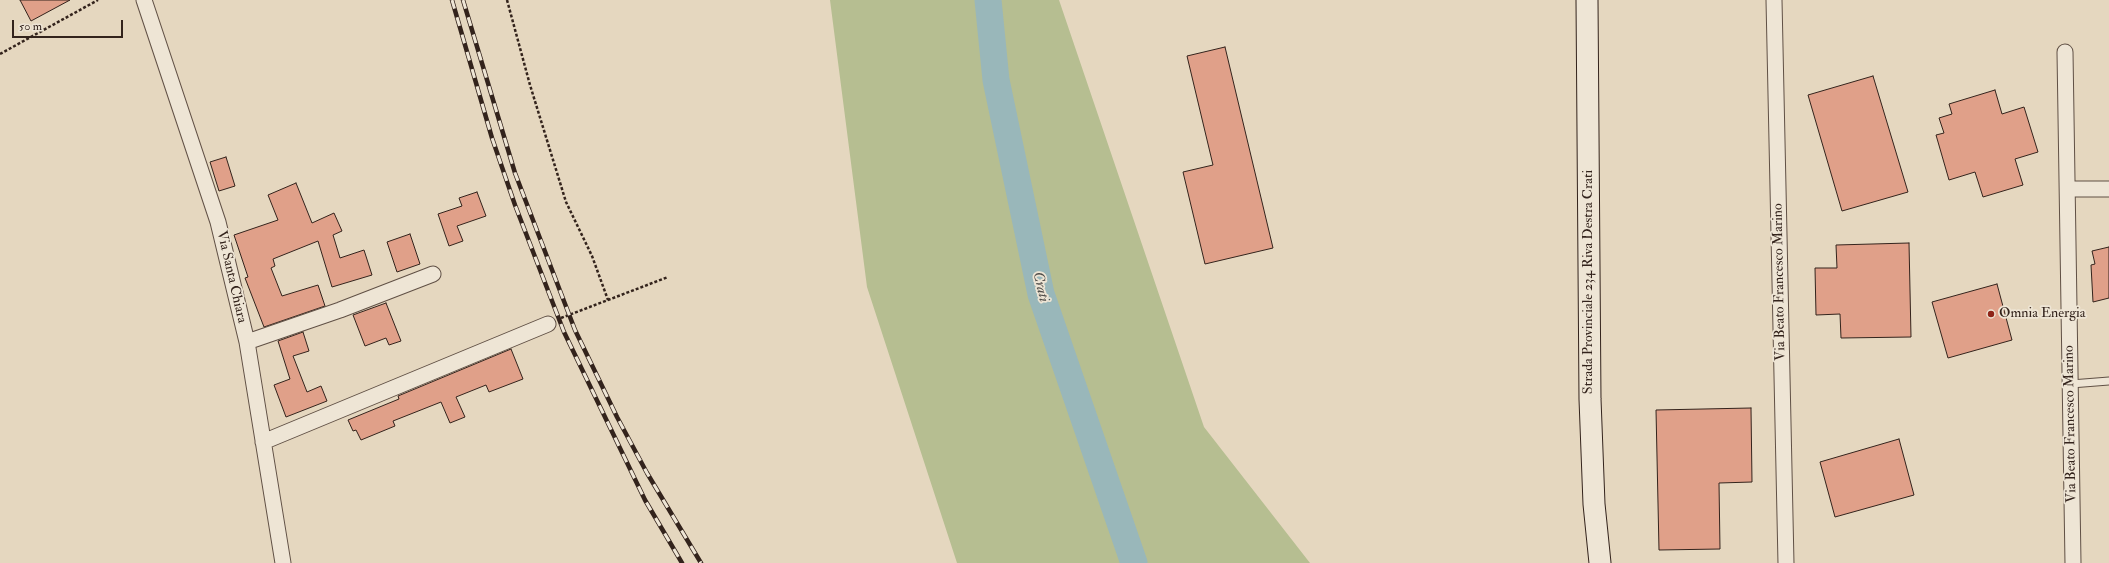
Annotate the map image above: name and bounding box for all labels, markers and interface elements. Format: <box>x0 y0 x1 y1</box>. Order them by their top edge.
scale bar <box>14 12 125 38</box>
text: 50 m <box>19 19 42 34</box>
street label: Strada Provinciale 234 Riva Destra Crati <box>1581 170 1597 394</box>
street label: Via Beato Francesco Marino <box>1770 203 1790 361</box>
street label: Via Santa Chiara <box>212 229 250 325</box>
water label: Crati <box>1028 270 1052 304</box>
place label: Omnia Energia <box>1999 306 2086 322</box>
marker: Omnia Energia <box>1986 309 1996 319</box>
street label: Via Beato Francesco Marino <box>2061 345 2081 503</box>

